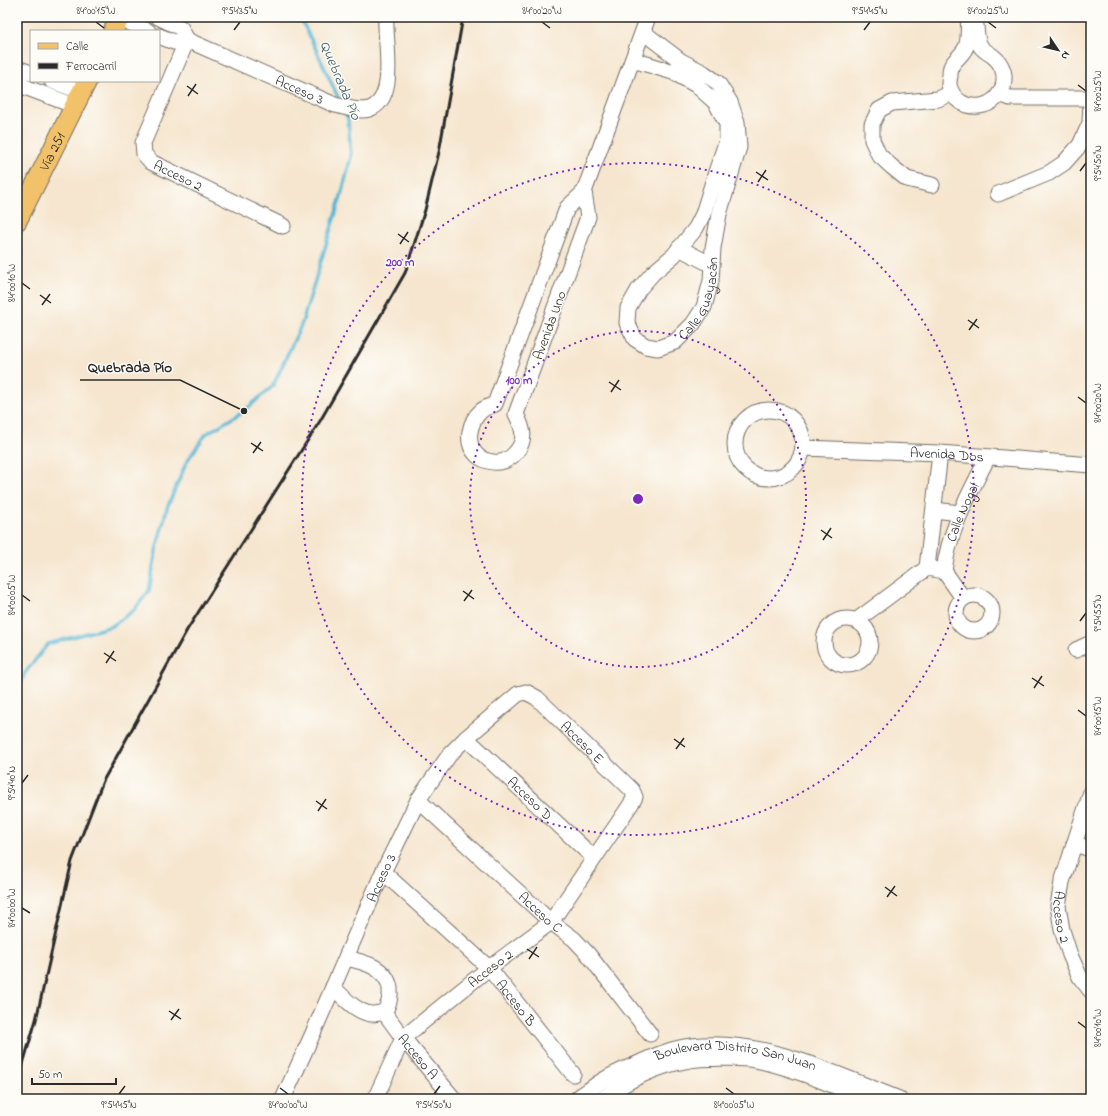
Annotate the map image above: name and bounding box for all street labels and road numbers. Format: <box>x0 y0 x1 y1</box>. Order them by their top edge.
street label: Acceso 3 <box>271 71 327 111</box>
street label: Vía 251 <box>34 129 72 176</box>
street label: Acceso 2 <box>150 156 206 197</box>
street label: Calle Guayacán <box>674 256 724 345</box>
street label: Avenida Uno <box>528 288 573 363</box>
street label: Avenida Dos <box>910 443 984 468</box>
street label: Calle Nogal <box>942 479 985 545</box>
street label: Acceso E <box>555 717 608 769</box>
street label: Acceso D <box>502 773 557 826</box>
street label: Acceso 3 <box>362 850 402 906</box>
street label: Acceso C <box>513 888 566 939</box>
street label: Acceso 2 <box>1046 889 1075 946</box>
street label: Acceso 2 <box>464 945 518 994</box>
street label: Acceso B <box>490 975 540 1031</box>
street label: Acceso A <box>392 1030 442 1085</box>
street label: Boulevard Distrito San Juan <box>651 1036 819 1077</box>

